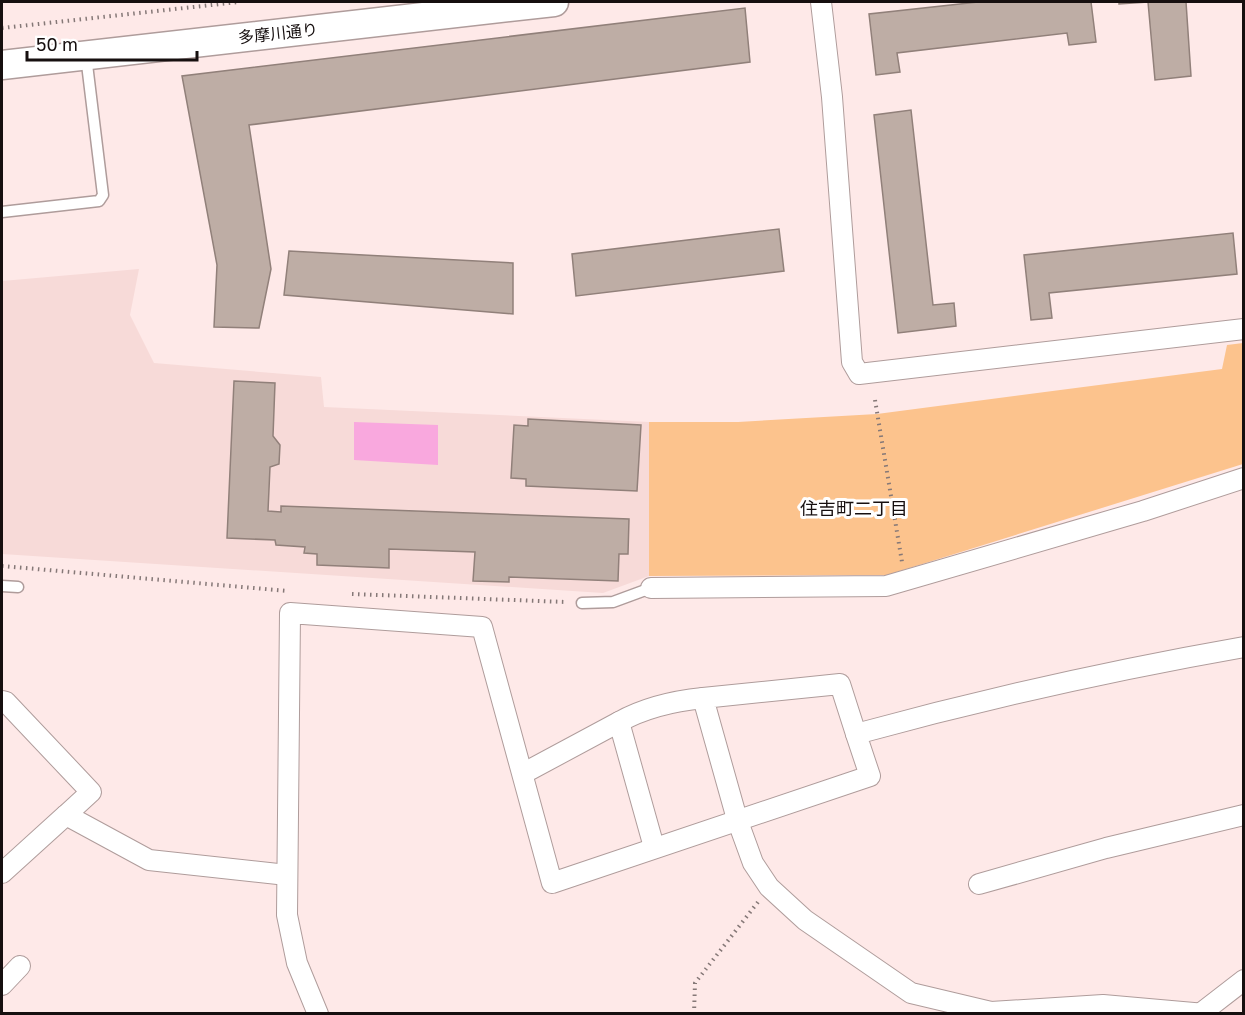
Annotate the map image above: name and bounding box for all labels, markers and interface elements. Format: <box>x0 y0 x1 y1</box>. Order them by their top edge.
street label: 多摩川通り <box>237 19 319 47</box>
scale bar <box>27 24 196 62</box>
text: 50 m <box>36 33 78 55</box>
district label: 住吉町二丁目 <box>800 497 908 519</box>

